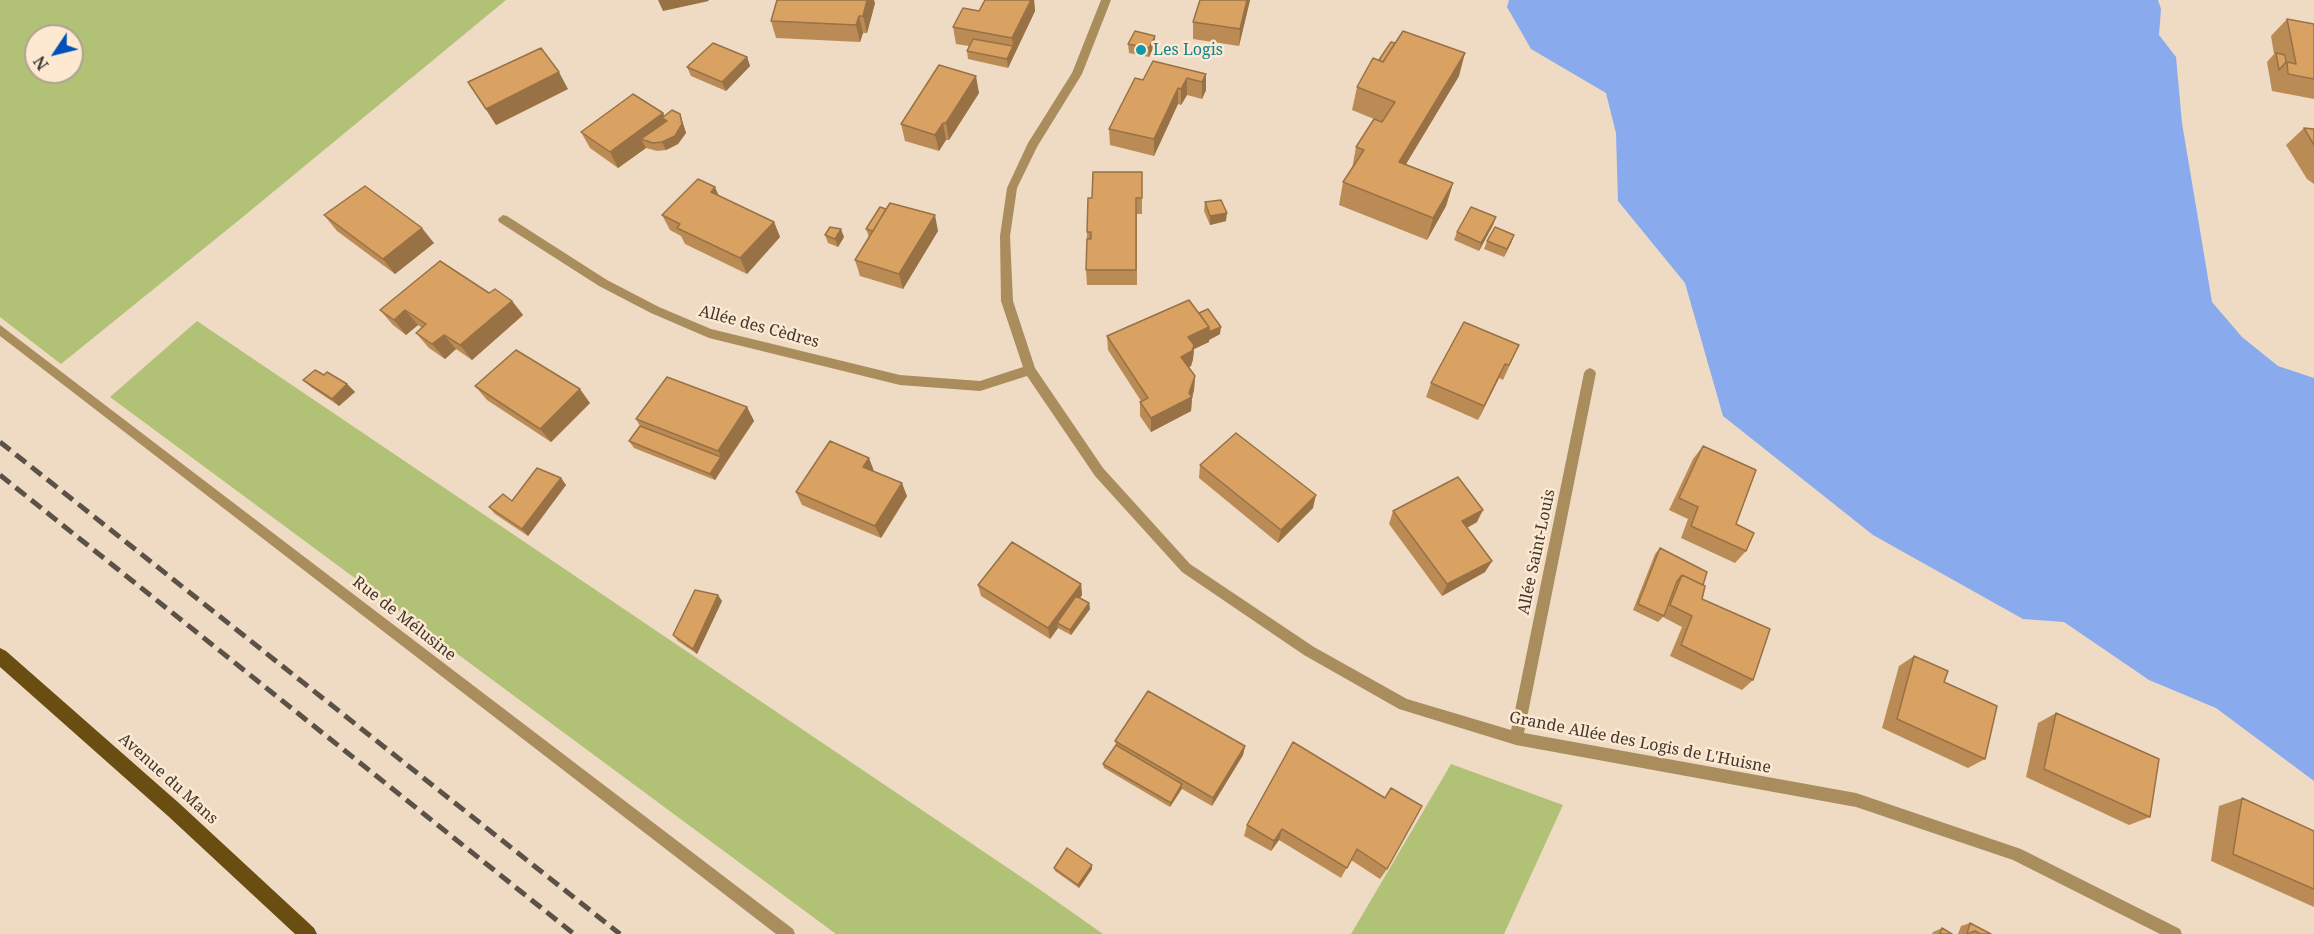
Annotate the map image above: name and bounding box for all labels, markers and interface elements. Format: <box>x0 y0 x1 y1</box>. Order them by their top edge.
north arrow <box>24 24 84 84</box>
place label: Les Logis <box>1153 40 1223 60</box>
marker: Les Logis <box>1134 43 1148 57</box>
text: N <box>28 52 54 75</box>
street label: Allée des Cèdres <box>697 302 821 352</box>
street label: Allée Saint-Louis <box>1514 487 1560 617</box>
street label: Rue de Mélusine <box>349 573 459 665</box>
street label: Grande Allée des Logis de L'Huisne <box>1508 708 1772 778</box>
street label: Avenue du Mans <box>114 729 222 829</box>

